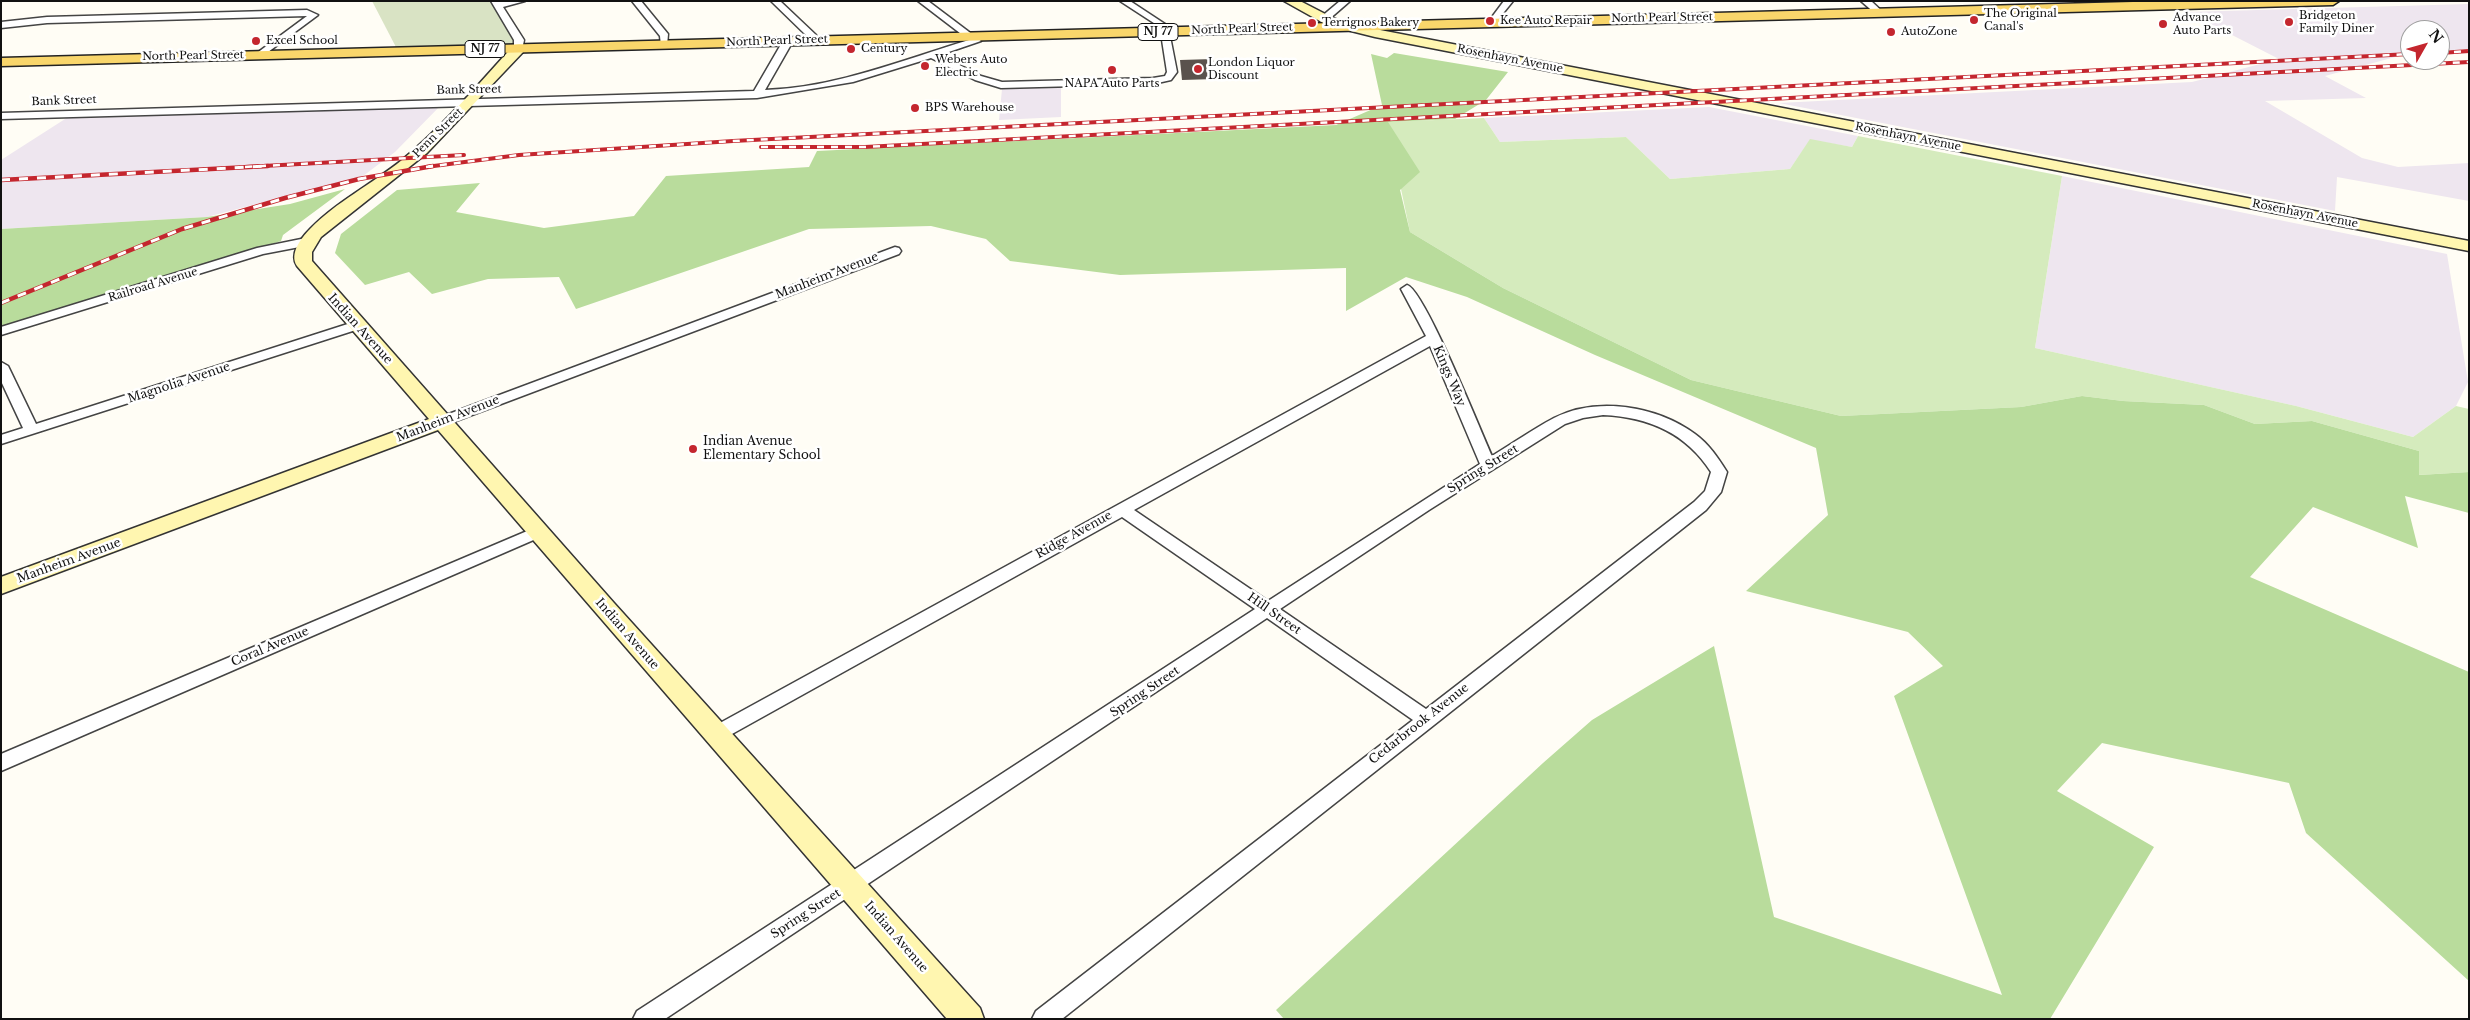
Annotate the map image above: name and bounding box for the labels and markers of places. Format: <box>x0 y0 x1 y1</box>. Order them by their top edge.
place label: The Original Canal's <box>1984 7 2057 33</box>
place label: Bridgeton Family Diner <box>2299 9 2374 35</box>
place label: Advance Auto Parts <box>2173 11 2231 37</box>
place label: Kee Auto Repair <box>1500 14 1592 28</box>
marker: The Original Canal's <box>1968 14 1980 26</box>
marker: Kee Auto Repair <box>1484 15 1496 27</box>
place label: Terrignos Bakery <box>1322 16 1419 30</box>
marker: Bridgeton Family Diner <box>2283 16 2295 28</box>
marker: Terrignos Bakery <box>1306 17 1318 29</box>
marker: Advance Auto Parts <box>2157 18 2169 30</box>
place label: AutoZone <box>1901 25 1957 39</box>
marker: AutoZone <box>1885 26 1897 38</box>
place label: Excel School <box>266 34 338 48</box>
marker: Excel School <box>250 35 262 47</box>
place label: Century <box>861 42 908 56</box>
marker: Century <box>845 43 857 55</box>
place label: Webers Auto Electric <box>935 53 1007 79</box>
place label: London Liquor Discount <box>1208 56 1295 82</box>
marker: Webers Auto Electric <box>919 60 931 72</box>
marker: London Liquor Discount <box>1192 63 1204 75</box>
marker: NAPA Auto Parts <box>1106 64 1118 76</box>
place label: NAPA Auto Parts <box>1065 77 1159 91</box>
place label: BPS Warehouse <box>925 101 1014 115</box>
marker: BPS Warehouse <box>909 102 921 114</box>
place label: Indian Avenue Elementary School <box>703 435 821 463</box>
marker: Indian Avenue Elementary School <box>687 443 699 455</box>

